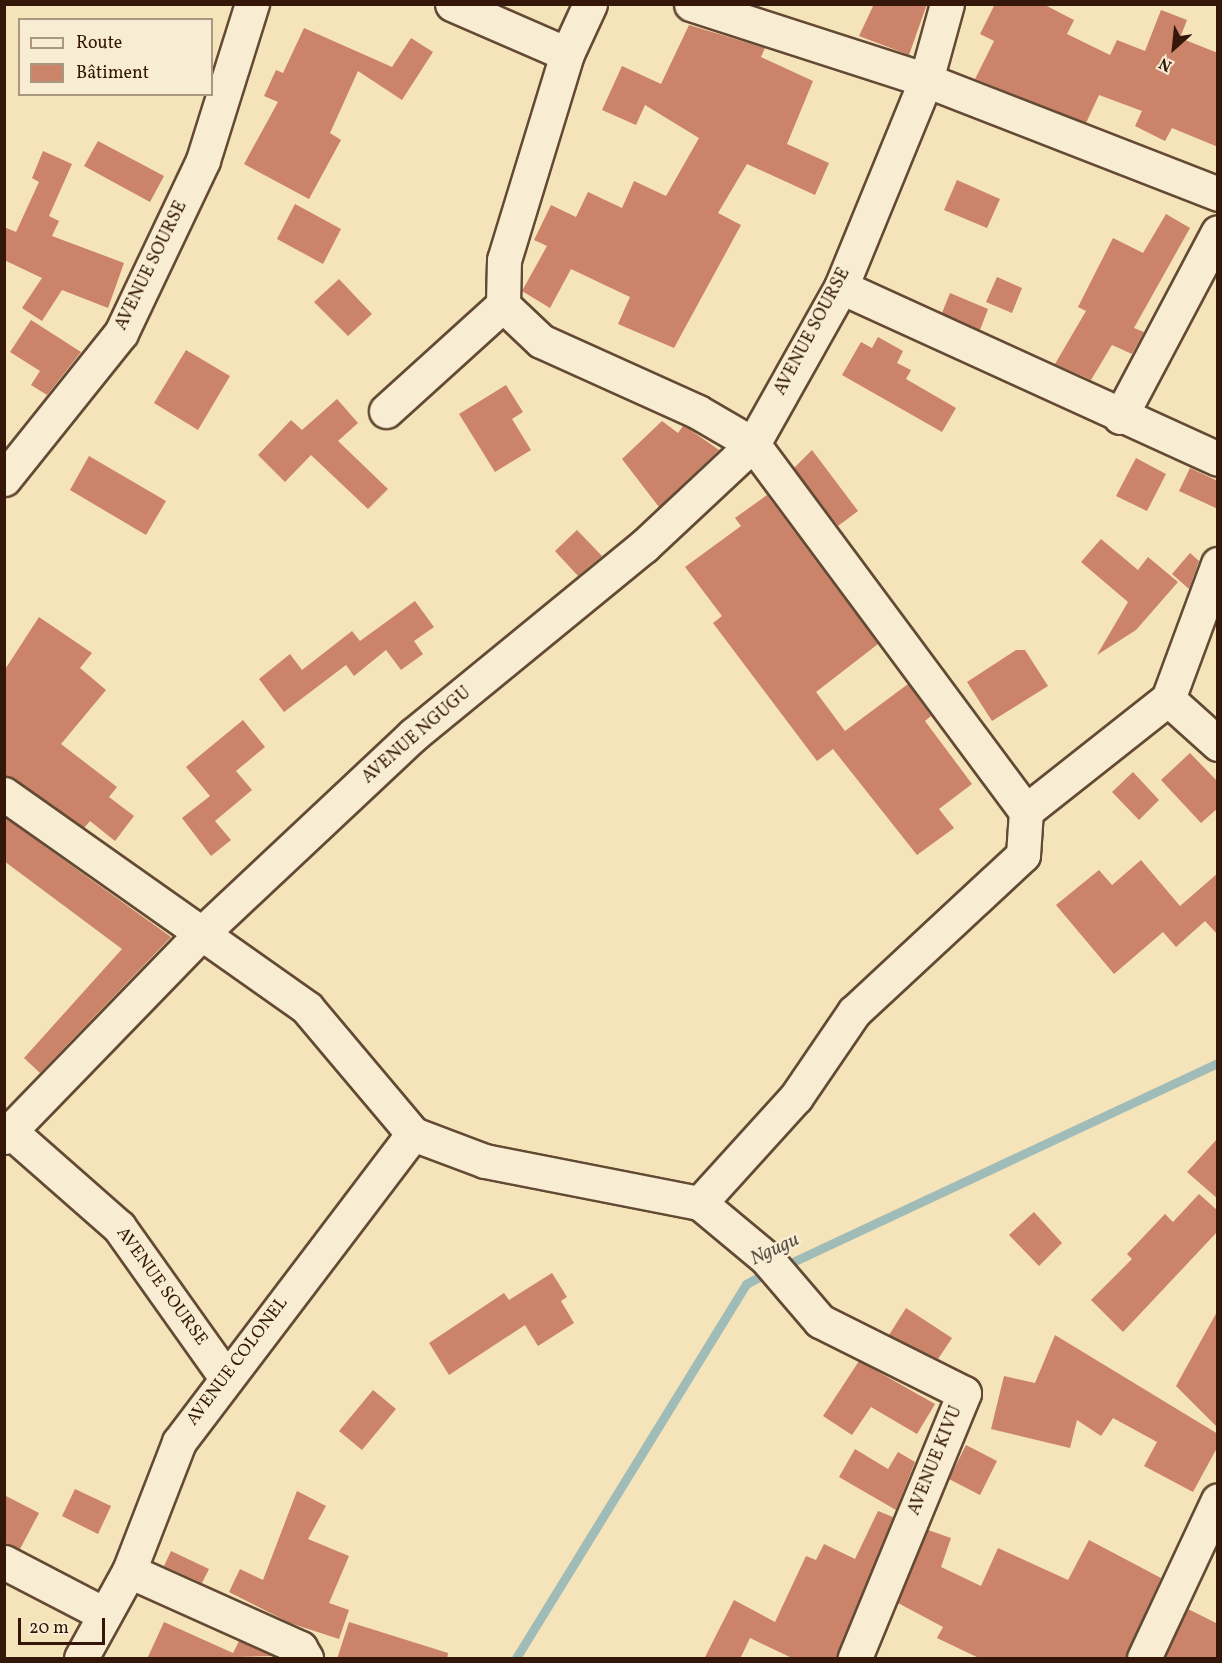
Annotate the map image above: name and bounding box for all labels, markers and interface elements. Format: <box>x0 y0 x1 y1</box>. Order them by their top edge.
legend <box>18 18 213 96</box>
north arrow <box>1144 18 1204 78</box>
text: Route <box>76 31 122 56</box>
text: N <box>1156 52 1176 76</box>
text: Bâtiment <box>76 61 149 86</box>
street label: AVENUE SOURSE <box>111 198 193 334</box>
street label: AVENUE SOURSE <box>770 265 856 399</box>
street label: AVENUE NGUGU <box>358 683 476 789</box>
street label: AVENUE SOURSE <box>111 1223 211 1351</box>
water label: Ngugu <box>747 1228 803 1272</box>
street label: AVENUE COLONEL <box>183 1294 293 1430</box>
street label: AVENUE KIVU <box>904 1403 968 1519</box>
scale bar <box>21 1606 108 1644</box>
text: 20 m <box>29 1616 69 1641</box>

